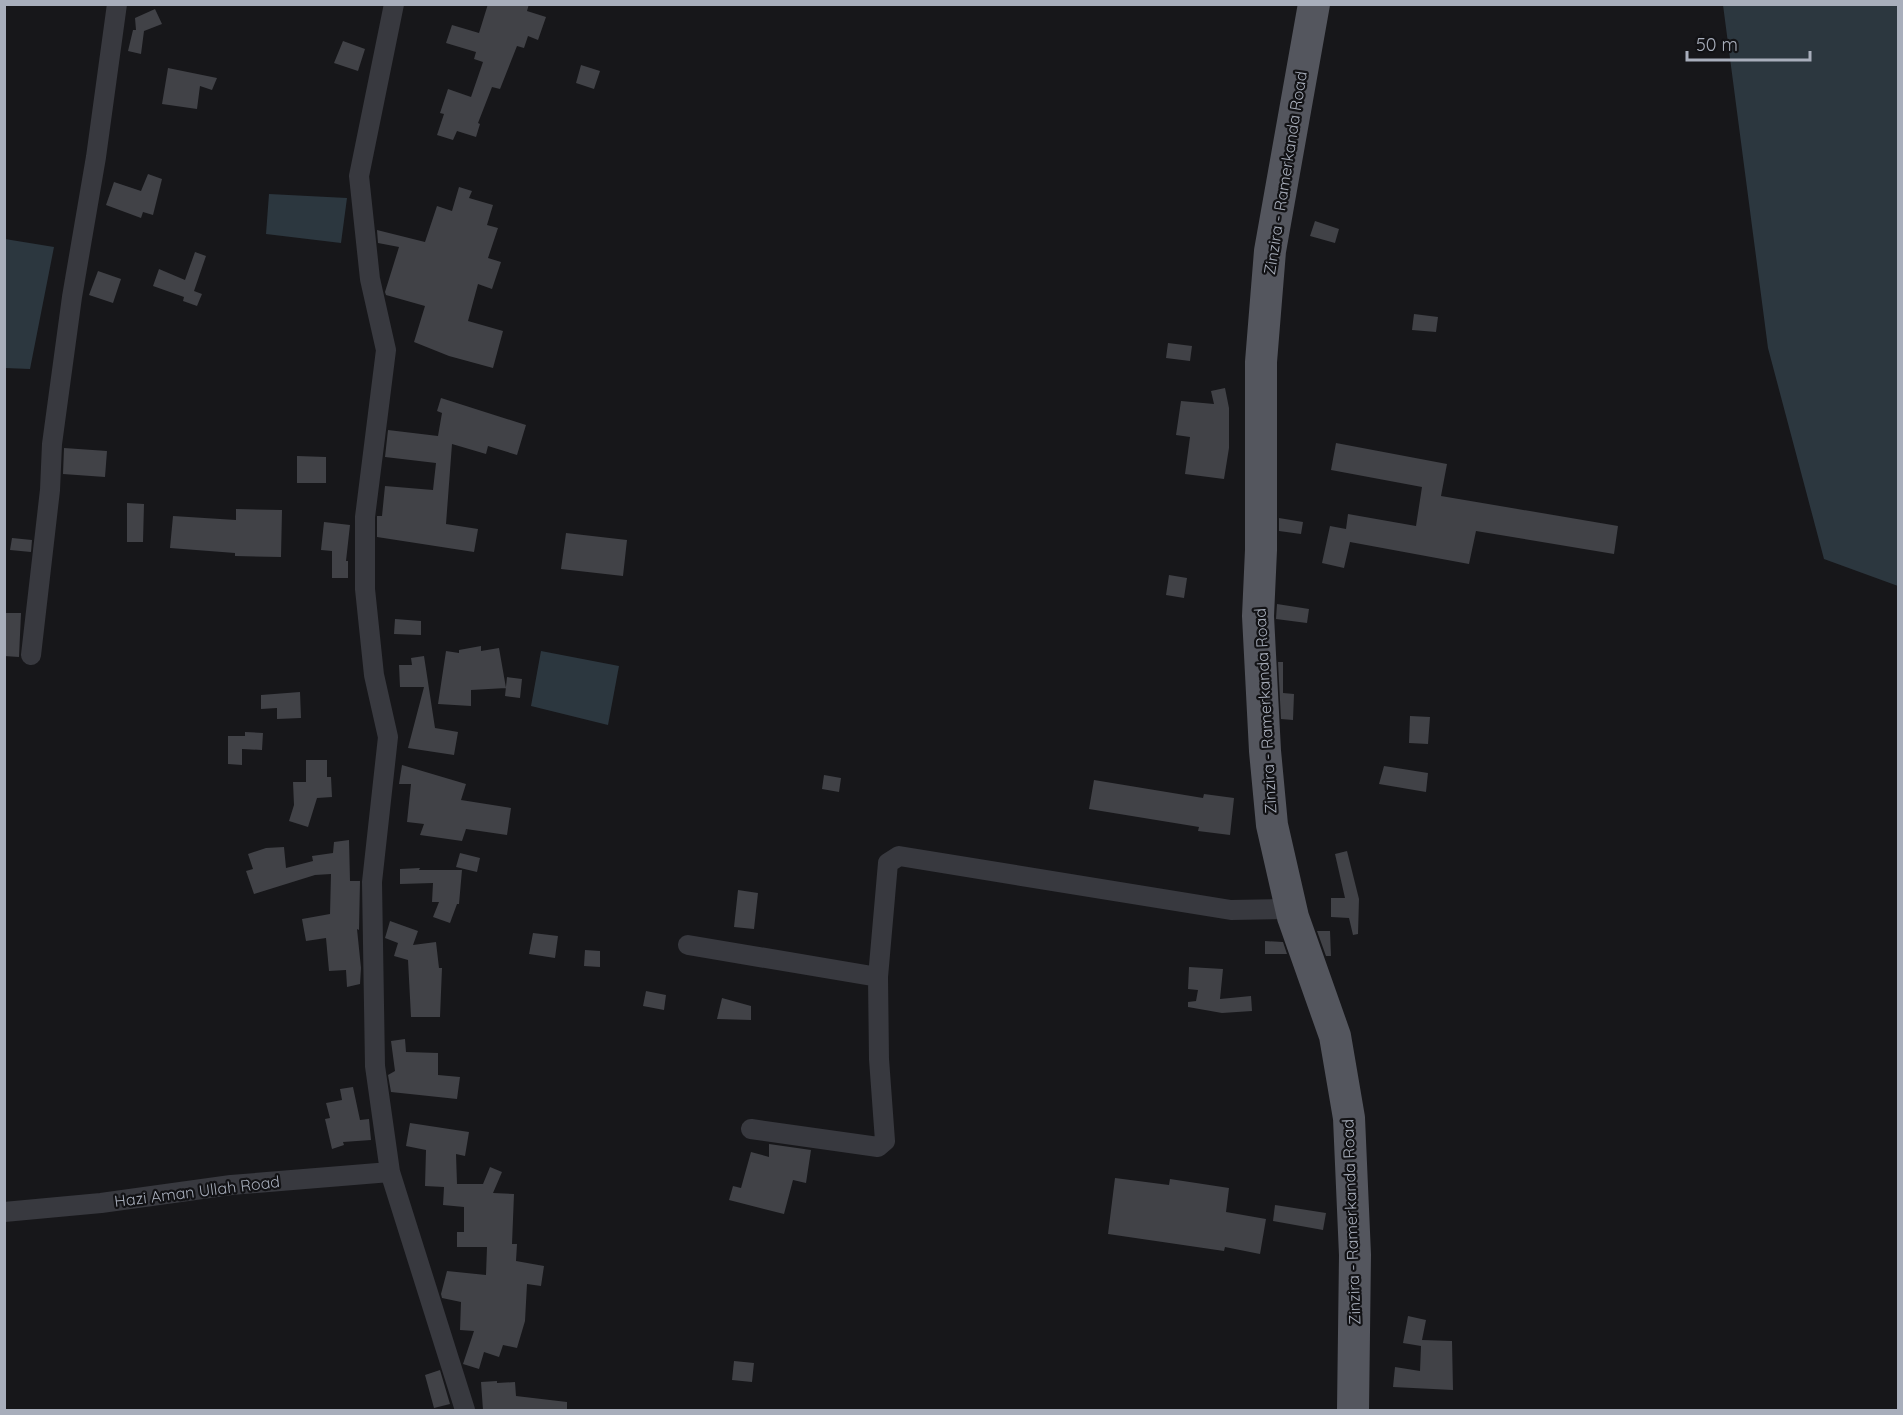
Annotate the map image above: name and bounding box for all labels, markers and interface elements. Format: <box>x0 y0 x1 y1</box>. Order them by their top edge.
scale bar <box>1687 24 1810 62</box>
text: 50 m <box>1696 33 1738 56</box>
street label: Zinzira - Ramerkanda Road <box>1259 70 1311 276</box>
street label: Zinzira - Ramerkanda Road <box>1250 608 1280 814</box>
street label: Zinzira - Ramerkanda Road <box>1337 1119 1365 1325</box>
street label: Hazi Aman Ullah Road <box>113 1171 281 1211</box>

